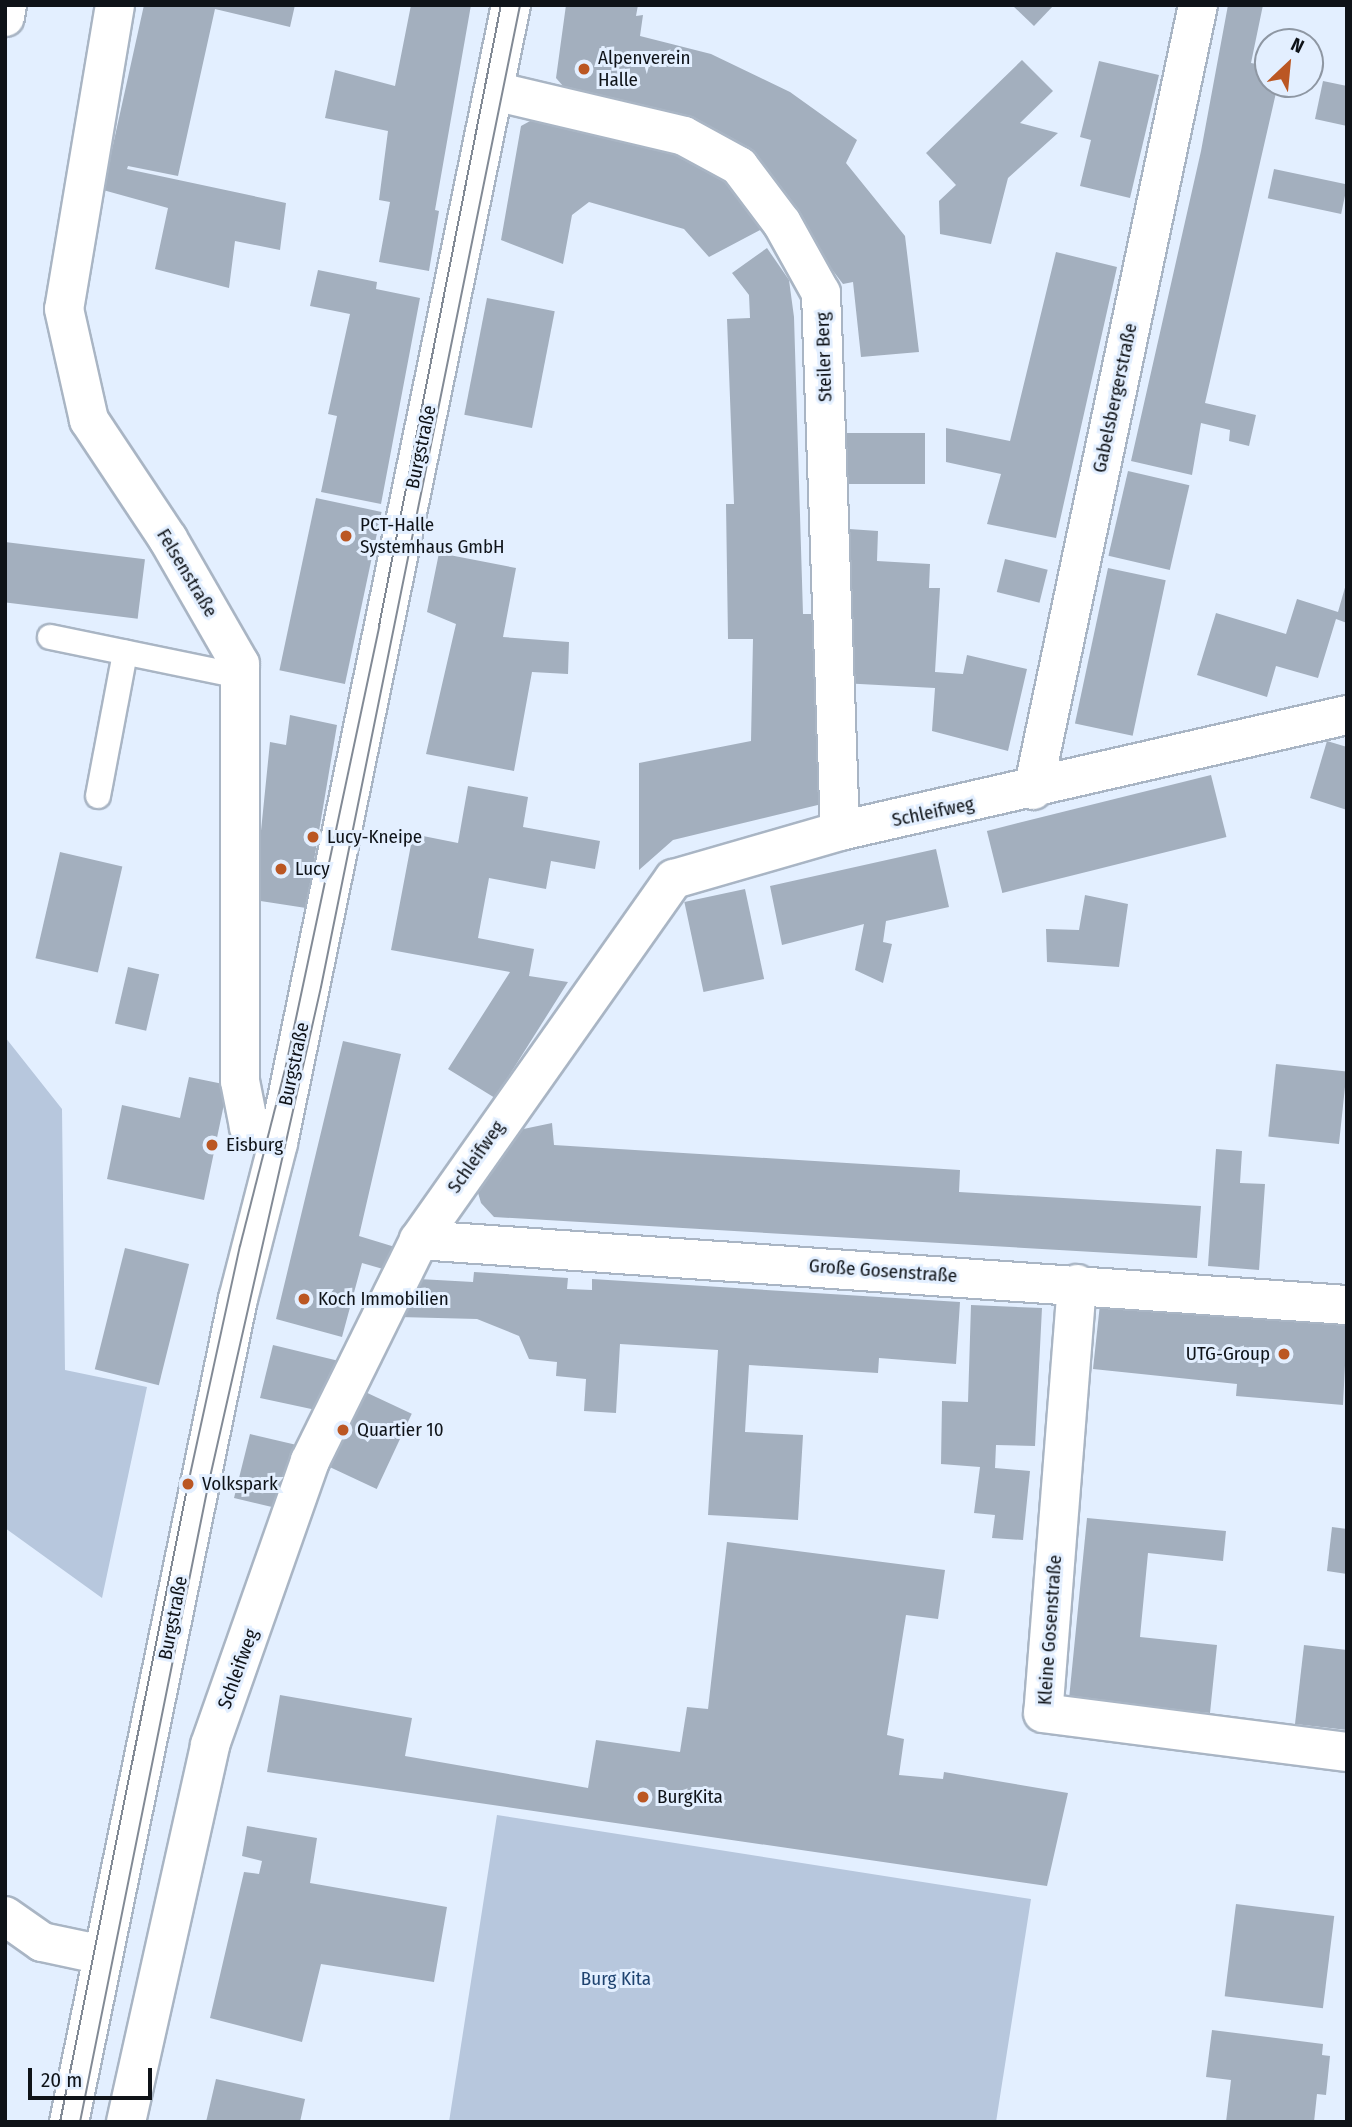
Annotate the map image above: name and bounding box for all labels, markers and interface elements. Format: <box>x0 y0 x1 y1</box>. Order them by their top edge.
north arrow <box>1254 28 1324 98</box>
text: N <box>1287 33 1308 58</box>
place label: Alpenverein Halle <box>598 47 690 91</box>
marker: Alpenverein Halle <box>576 61 592 77</box>
street label: Steiler Berg <box>811 312 837 402</box>
street label: Gabelsbergerstraße <box>1088 321 1142 475</box>
street label: Burgstraße <box>401 403 441 491</box>
place label: PCT-Halle Systemhaus GmbH <box>360 514 505 558</box>
street label: Felsenstraße <box>152 525 222 621</box>
marker: PCT-Halle Systemhaus GmbH <box>338 528 354 544</box>
street label: Schleifweg <box>890 792 976 832</box>
place label: Lucy-Kneipe <box>327 826 422 848</box>
marker: Lucy-Kneipe <box>305 829 321 845</box>
place label: Lucy <box>295 858 330 880</box>
marker: Lucy <box>273 861 289 877</box>
street label: Burgstraße <box>274 1020 314 1108</box>
street label: Schleifweg <box>443 1116 509 1198</box>
place label: Eisburg <box>226 1134 283 1156</box>
marker: Eisburg <box>204 1137 220 1153</box>
street label: Große Gosenstraße <box>808 1254 958 1288</box>
place label: Koch Immobilien <box>318 1288 449 1310</box>
marker: Koch Immobilien <box>296 1291 312 1307</box>
place label: UTG-Group <box>1186 1343 1270 1365</box>
marker: UTG-Group <box>1276 1346 1292 1362</box>
place label: Quartier 10 <box>357 1419 444 1441</box>
marker: Quartier 10 <box>335 1422 351 1438</box>
place label: Volkspark <box>202 1473 278 1495</box>
marker: Volkspark <box>180 1476 196 1492</box>
street label: Kleine Gosenstraße <box>1033 1554 1067 1706</box>
street label: Burgstraße <box>154 1574 192 1662</box>
street label: Schleifweg <box>213 1626 263 1712</box>
place label: BurgKita <box>657 1786 723 1808</box>
marker: BurgKita <box>635 1789 651 1805</box>
park label: Burg Kita <box>581 1968 651 1990</box>
scale bar <box>32 2054 156 2098</box>
text: 20 m <box>41 2067 82 2093</box>

